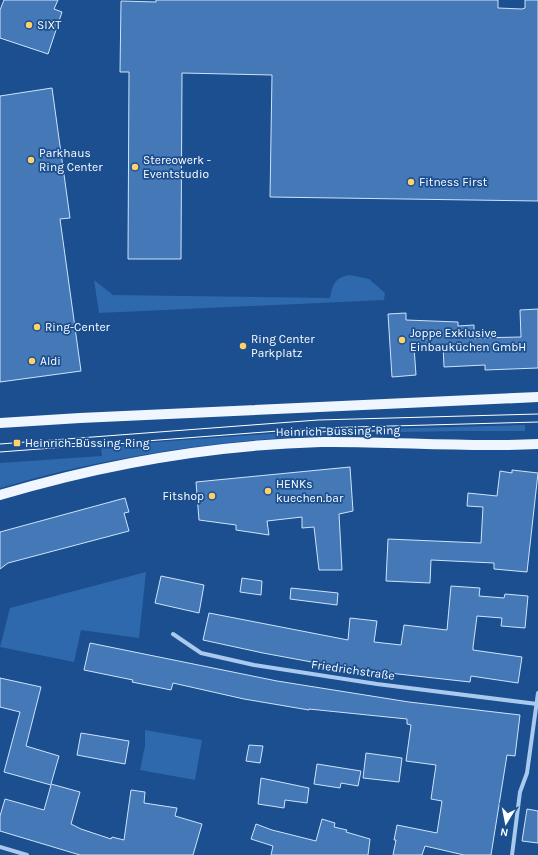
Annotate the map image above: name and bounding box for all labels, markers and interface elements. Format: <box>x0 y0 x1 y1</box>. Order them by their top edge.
place label: SIXT <box>37 18 61 32</box>
marker: SIXT <box>24 20 34 30</box>
place label: Parkhaus Ring Center <box>39 146 103 174</box>
place label: Stereowerk - Eventstudio <box>143 153 211 181</box>
marker: Parkhaus Ring Center <box>26 155 36 165</box>
marker: Stereowerk - Eventstudio <box>130 162 140 172</box>
place label: Fitness First <box>419 175 488 189</box>
marker: Fitness First <box>406 177 416 187</box>
place label: Ring-Center <box>45 320 111 334</box>
marker: Ring-Center <box>32 322 42 332</box>
place label: Joppe Exklusive Einbauküchen GmbH <box>410 326 526 354</box>
place label: Ring Center Parkplatz <box>251 332 315 360</box>
marker: Joppe Exklusive Einbauküchen GmbH <box>397 335 407 345</box>
marker: Ring Center Parkplatz <box>238 341 248 351</box>
place label: Aldi <box>40 354 61 368</box>
marker: Aldi <box>27 356 37 366</box>
street label: Heinrich-Büssing-Ring <box>276 423 401 439</box>
place label: Heinrich-Büssing-Ring <box>25 436 150 450</box>
marker: Heinrich-Büssing-Ring <box>12 438 22 448</box>
place label: HENKs kuechen.bar <box>276 477 344 505</box>
marker: HENKs kuechen.bar <box>263 486 273 496</box>
place label: Fitshop <box>163 489 204 503</box>
marker: Fitshop <box>207 491 217 501</box>
street label: Friedrichstraße <box>310 657 396 683</box>
north arrow <box>486 803 526 843</box>
text: N <box>499 825 509 839</box>

